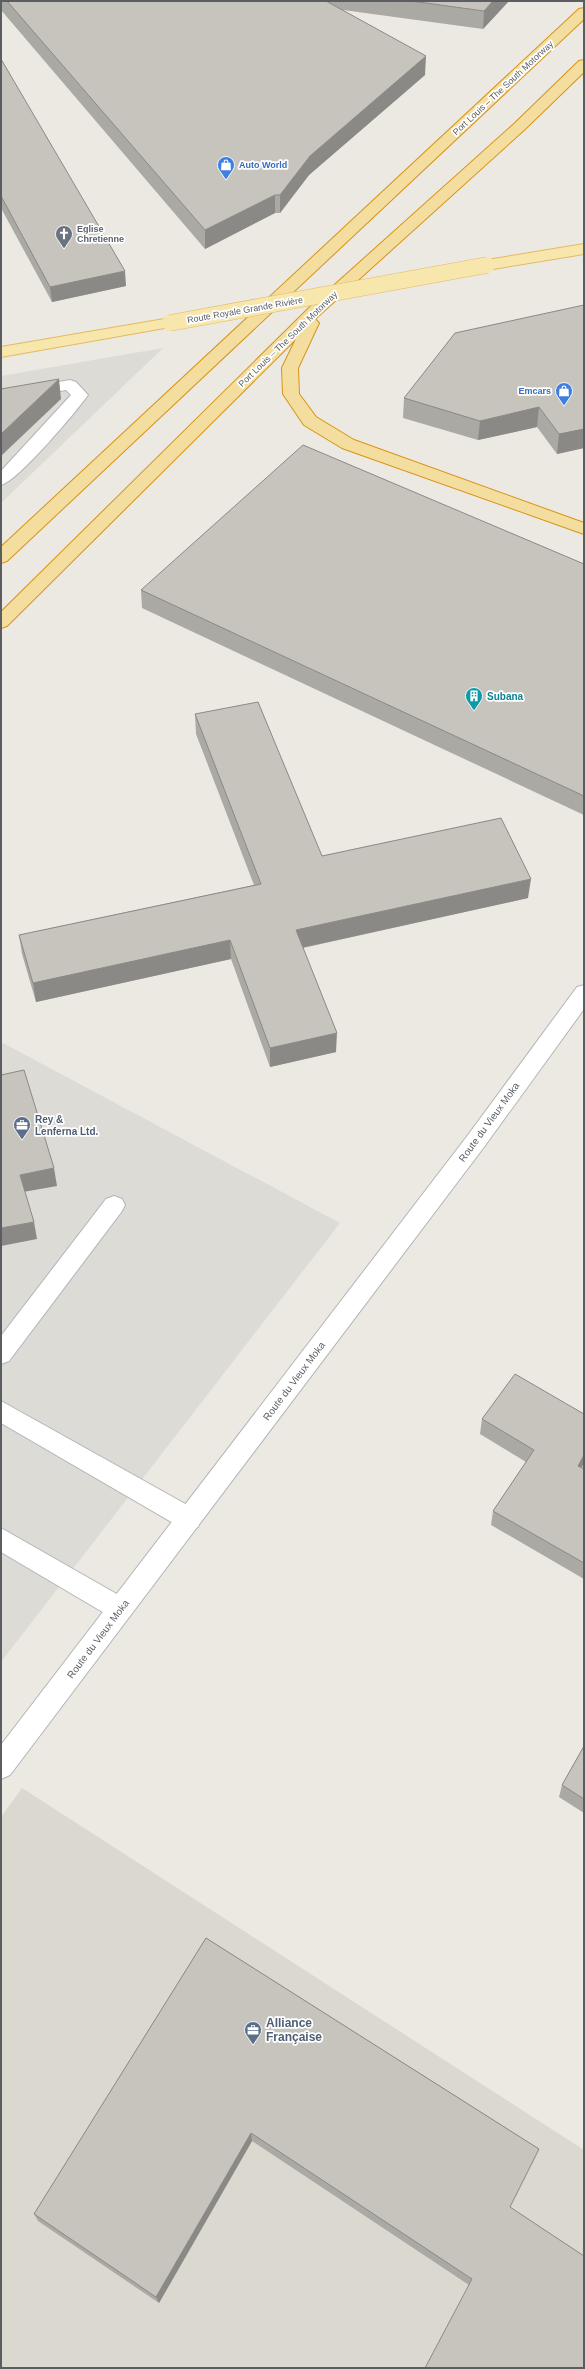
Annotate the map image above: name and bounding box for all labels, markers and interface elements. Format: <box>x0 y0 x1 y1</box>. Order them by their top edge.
street label: Port Louis – The South Motorway <box>451 39 556 137</box>
shop icon: Auto World <box>216 155 236 180</box>
place label: Auto World <box>239 160 287 170</box>
church icon: Eglise Chretienne <box>54 224 74 249</box>
place label: Eglise Chretienne <box>77 224 124 244</box>
street label: Port Louis – The South Motorway <box>237 289 340 389</box>
street label: Route Royale Grande Rivière <box>186 295 304 325</box>
shop icon: Emcars <box>554 381 574 406</box>
place label: Emcars <box>518 386 551 396</box>
building icon: Subana <box>464 686 484 711</box>
place label: Subana <box>487 691 524 702</box>
street label: Route du Vieux Moka <box>457 1080 522 1164</box>
place label: Rey & Lenferna Ltd. <box>35 1114 99 1137</box>
office icon: Rey & Lenferna Ltd. <box>12 1115 32 1140</box>
street label: Route du Vieux Moka <box>261 1339 327 1422</box>
street label: Route du Vieux Moka <box>65 1597 131 1680</box>
place label: Alliance Française <box>266 2016 322 2044</box>
office icon: Alliance Française <box>243 2020 263 2045</box>

